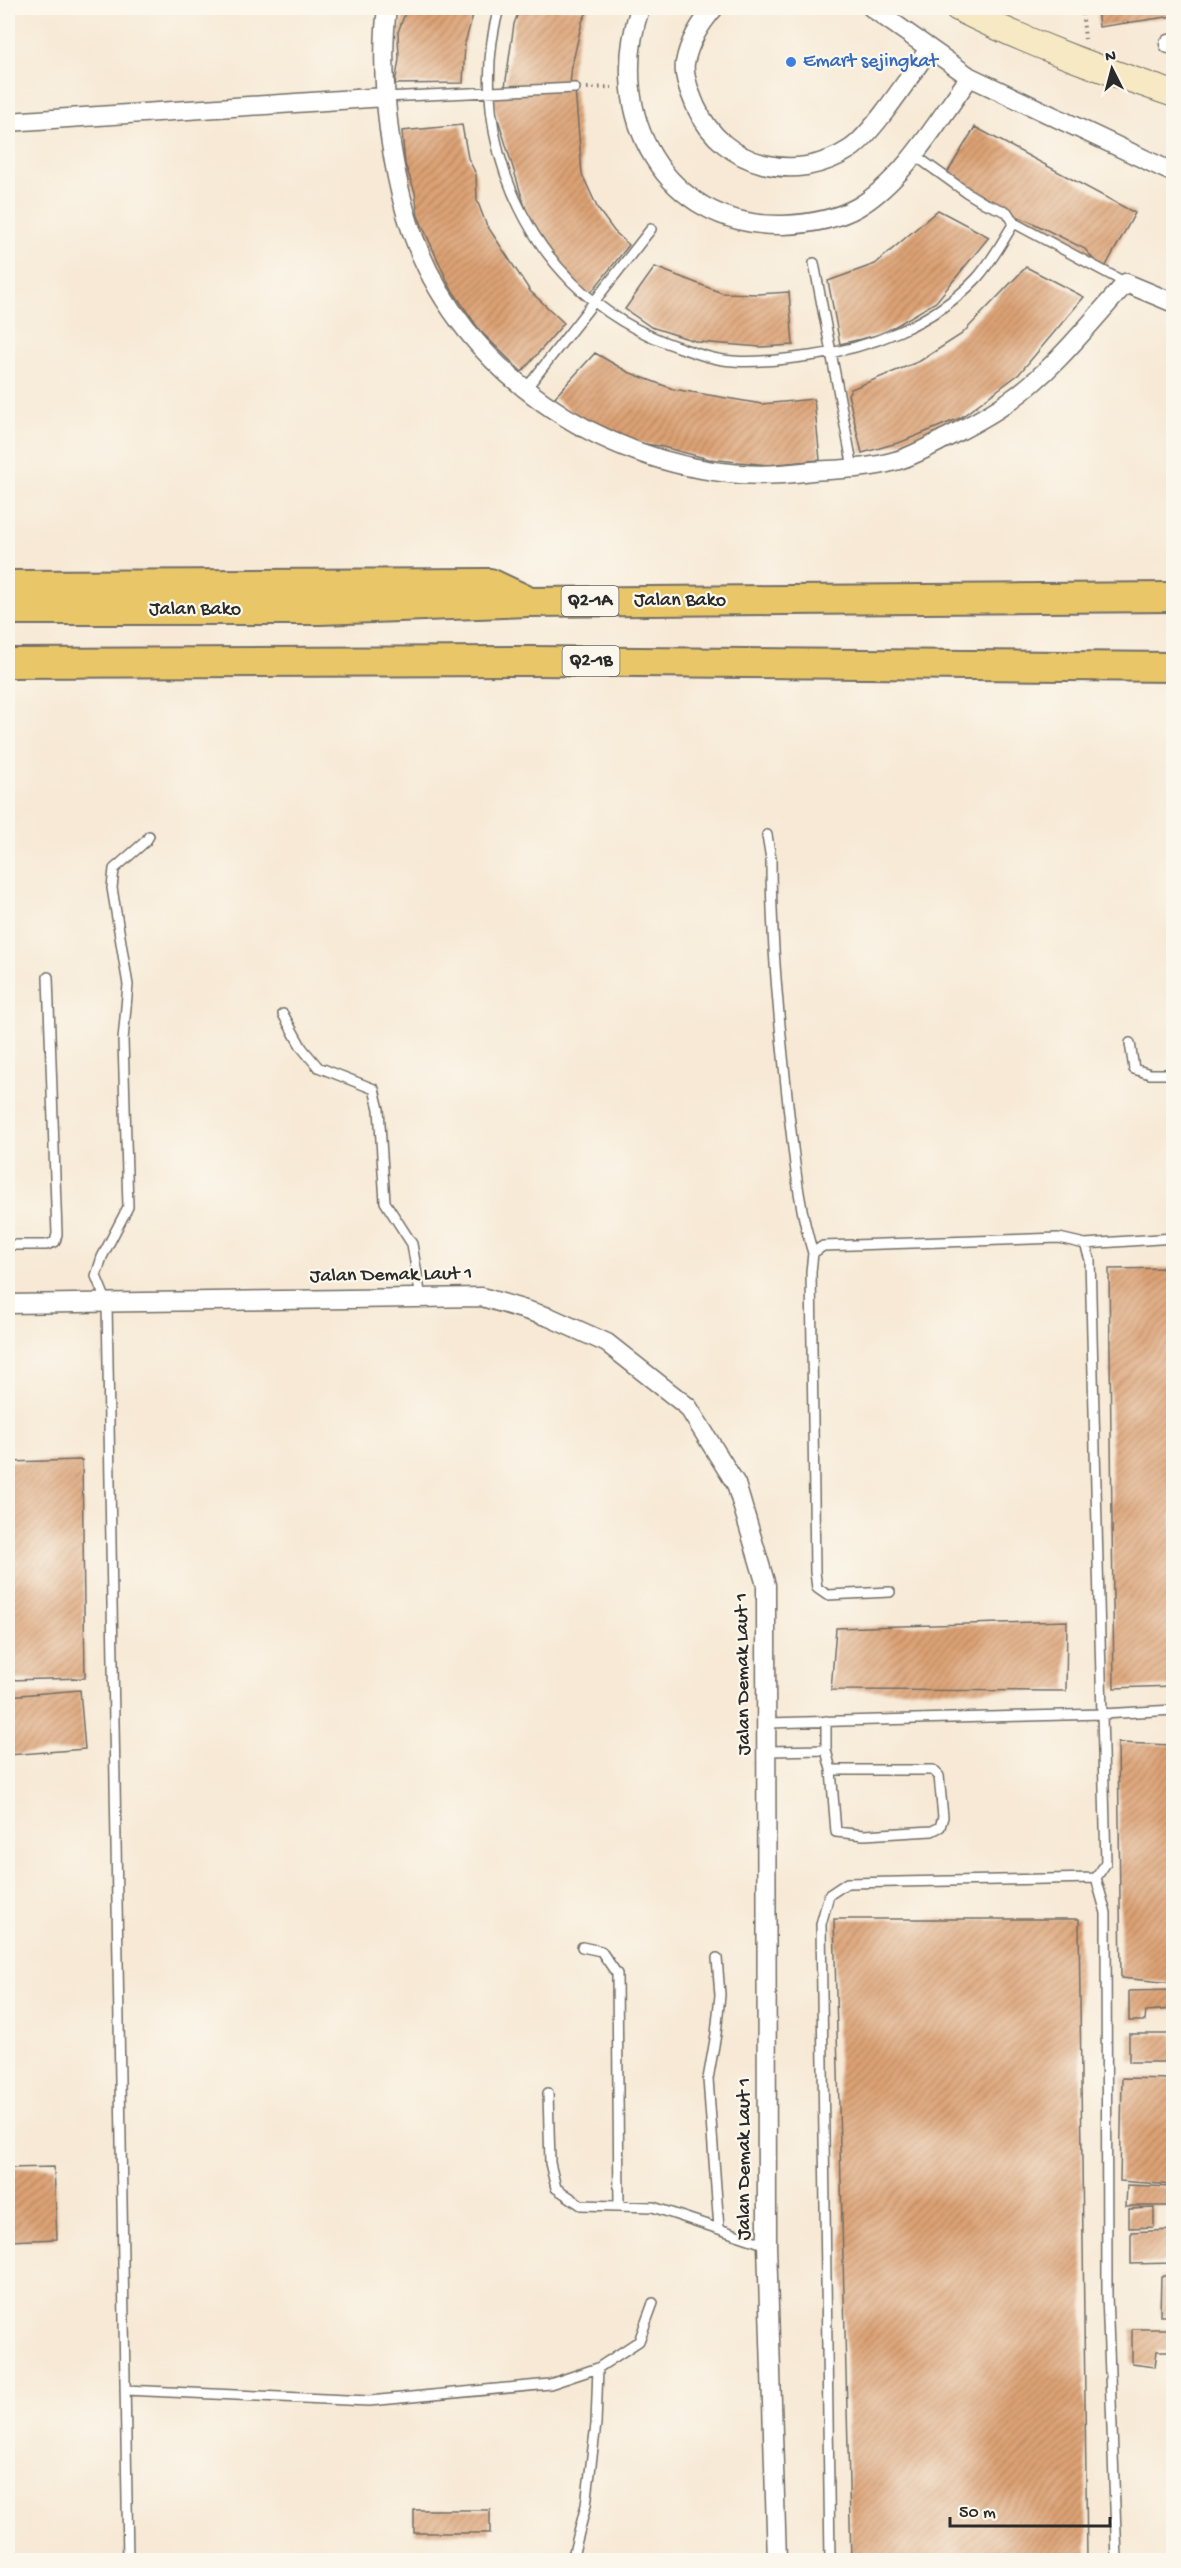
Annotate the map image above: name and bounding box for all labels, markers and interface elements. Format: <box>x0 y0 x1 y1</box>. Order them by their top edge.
north arrow <box>1082 39 1142 99</box>
text: N <box>1105 48 1118 68</box>
place label: Emart sejingkat <box>803 51 939 74</box>
marker: Emart sejingkat <box>784 55 798 69</box>
road number: Q2-1A <box>562 586 618 616</box>
street label: Jalan Bako <box>634 590 726 613</box>
street label: Jalan Bako <box>149 599 241 622</box>
road number: Q2-1B <box>562 646 620 676</box>
street label: Jalan Demak Laut 1 <box>310 1263 472 1289</box>
street label: Jalan Demak Laut 1 <box>731 1593 757 1755</box>
street label: Jalan Demak Laut 1 <box>734 2078 757 2240</box>
scale bar <box>950 2490 1110 2528</box>
text: 50 m <box>959 2503 996 2524</box>

